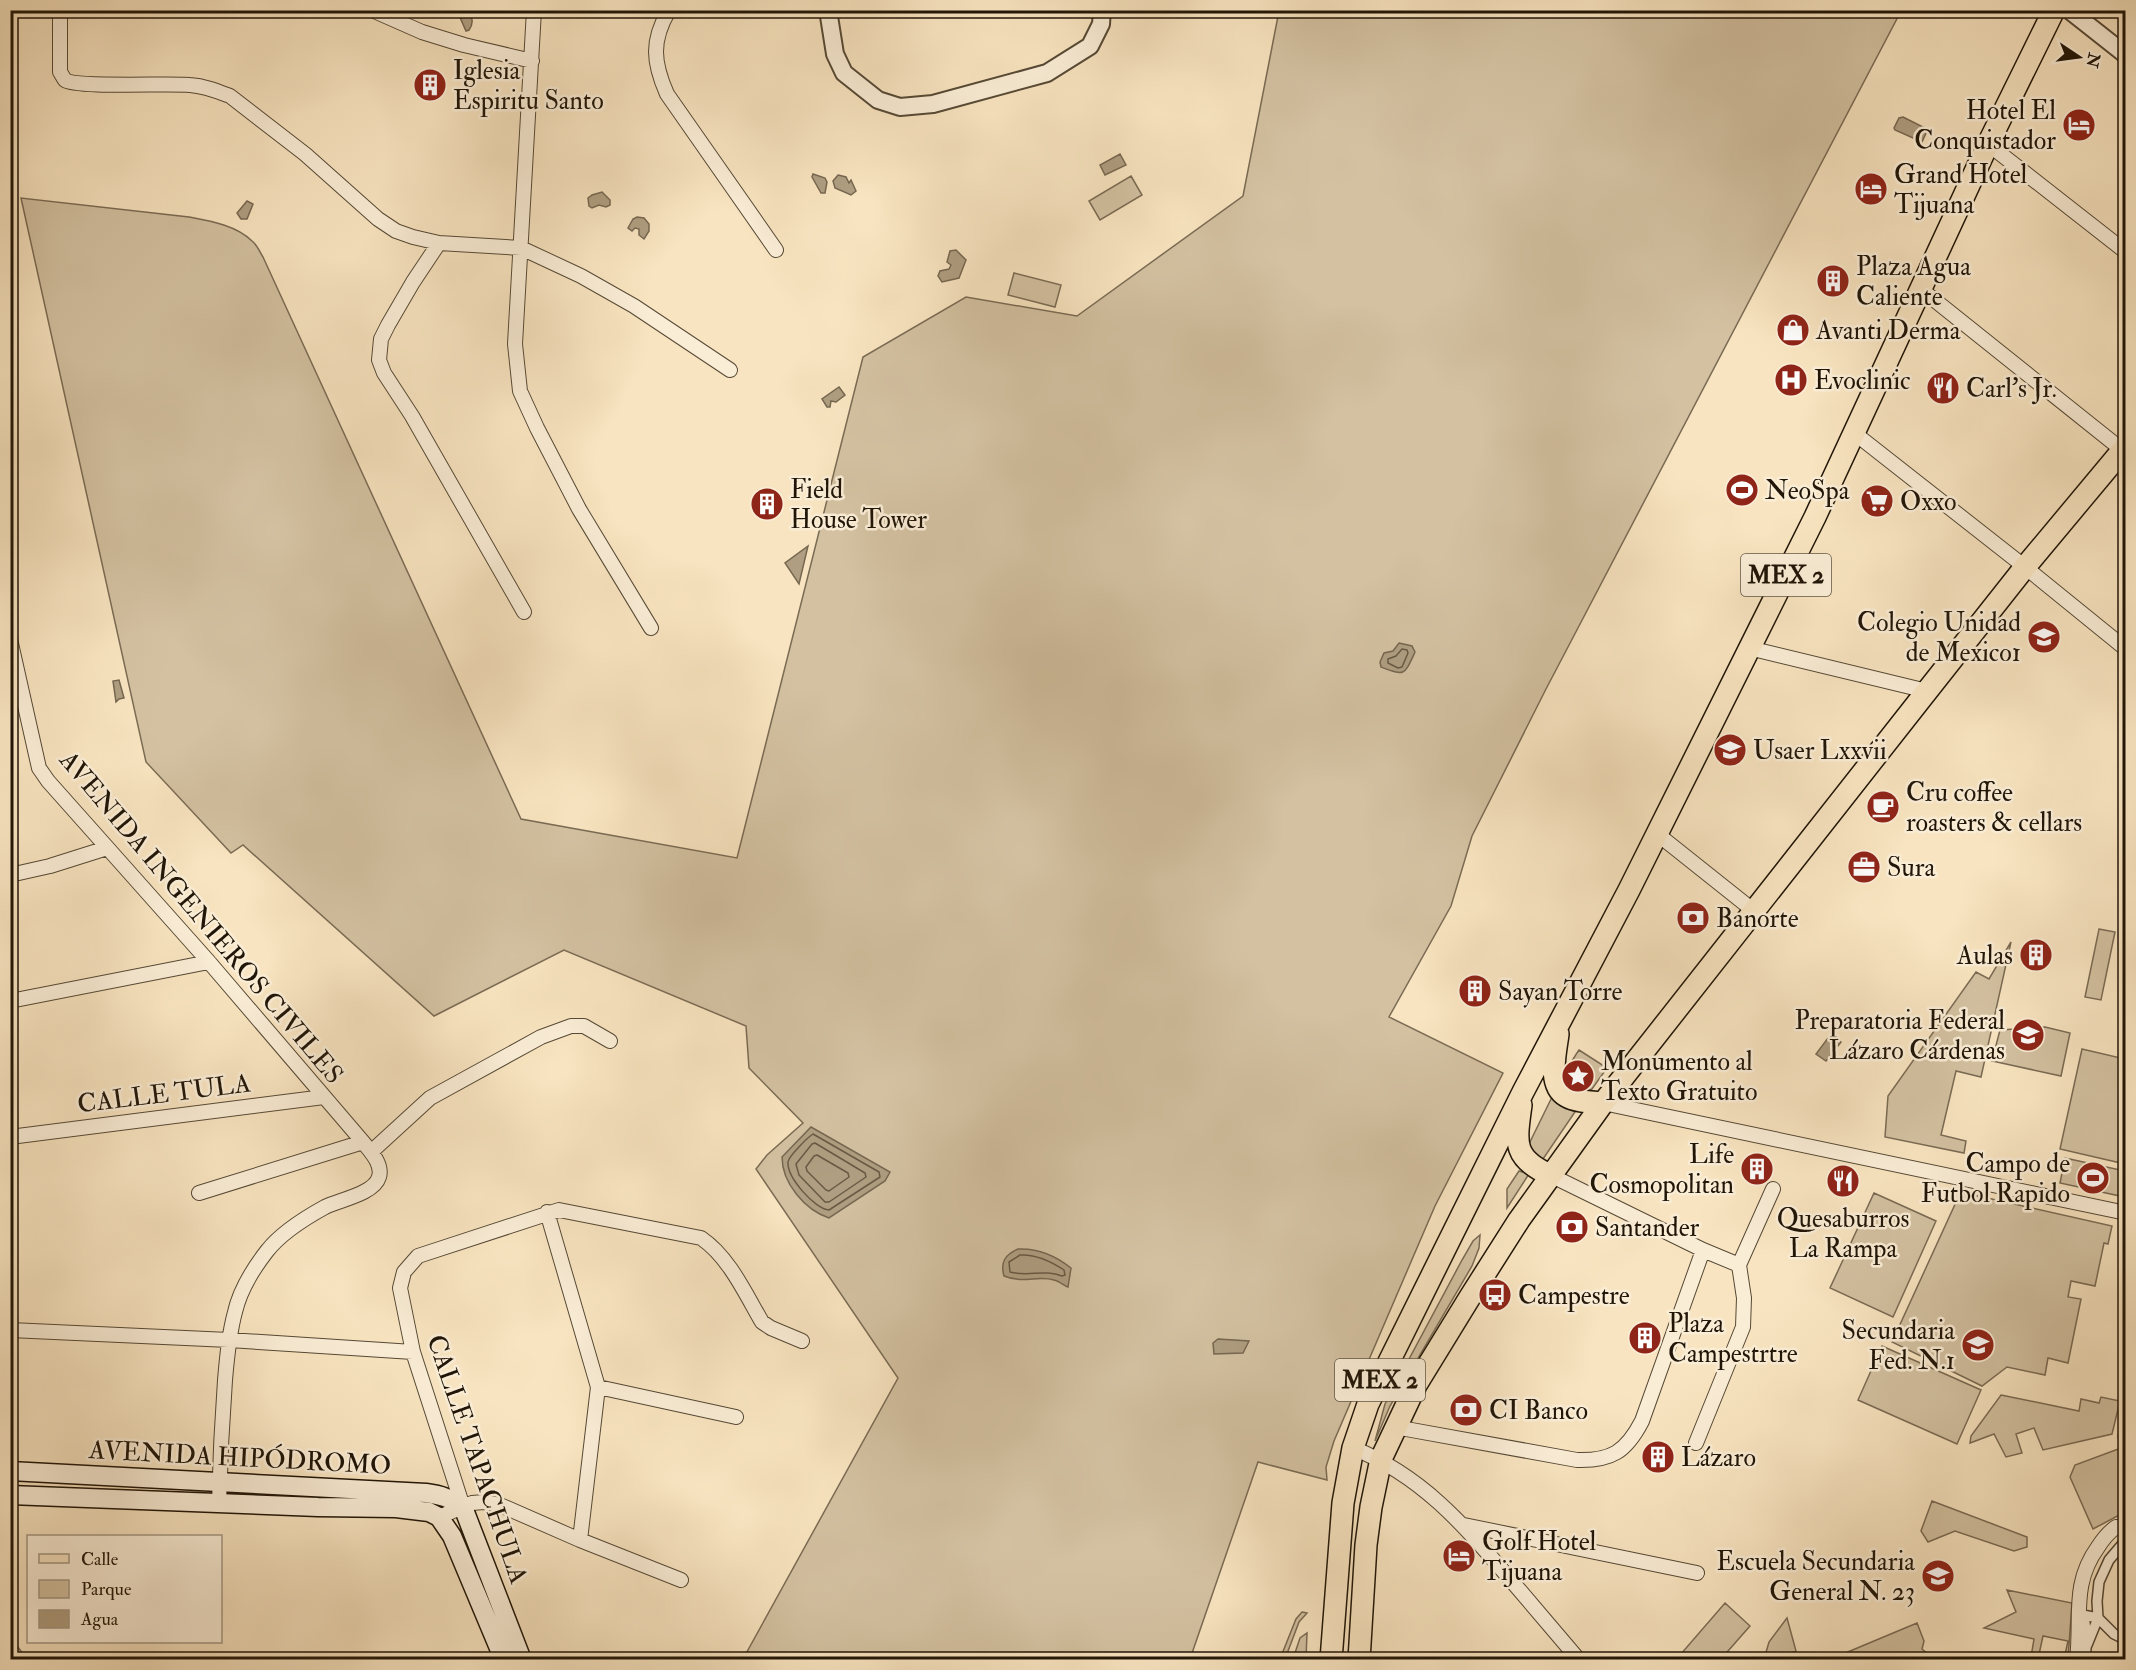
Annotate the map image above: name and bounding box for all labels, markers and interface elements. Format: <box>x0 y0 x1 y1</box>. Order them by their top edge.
north arrow <box>2049 27 2109 87</box>
text: N <box>2081 50 2104 70</box>
place label: Iglesia Espiritu Santo <box>453 55 604 118</box>
building icon: Iglesia Espiritu Santo <box>412 67 448 103</box>
place label: Hotel El Conquistador <box>1914 95 2056 157</box>
hotel icon: Hotel El Conquistador <box>2061 107 2097 143</box>
place label: Grand Hotel Tijuana <box>1894 159 2028 221</box>
hotel icon: Grand Hotel Tijuana <box>1853 171 1889 207</box>
place label: Plaza Agua Caliente <box>1856 251 1971 313</box>
building icon: Plaza Agua Caliente <box>1815 263 1851 299</box>
shop icon: Avanti Derma <box>1775 312 1811 348</box>
place label: Avanti Derma <box>1815 315 1961 347</box>
hospital icon: Evoclinic <box>1773 362 1809 398</box>
place label: Evoclinic <box>1814 365 1910 397</box>
restaurant icon: Carl's Jr. <box>1925 370 1961 406</box>
place label: Carl's Jr. <box>1966 373 2057 405</box>
sports icon: NeoSpa <box>1724 472 1760 508</box>
place label: Field House Tower <box>790 474 927 536</box>
place label: NeoSpa <box>1765 475 1850 508</box>
supermarket icon: Oxxo <box>1859 483 1895 519</box>
building icon: Field House Tower <box>749 486 785 522</box>
place label: Oxxo <box>1900 486 1957 518</box>
road number: MEX 2 <box>1741 554 1831 596</box>
place label: Colegio Unidad de Mexico1 <box>1857 607 2021 669</box>
school or university icon: Colegio Unidad de Mexico1 <box>2026 619 2062 655</box>
school or university icon: Usaer Lxxvii <box>1712 732 1748 768</box>
place label: Usaer Lxxvii <box>1753 735 1887 767</box>
street label: AVENIDA INGENIEROS CIVILES <box>52 744 350 1091</box>
place label: Cru coffee roasters & cellars <box>1906 777 2082 839</box>
cafe icon: Cru coffee roasters & cellars <box>1865 789 1901 825</box>
office icon: Sura <box>1846 849 1882 885</box>
place label: Sura <box>1887 852 1935 884</box>
bank icon: Banorte <box>1675 900 1711 936</box>
place label: Banorte <box>1716 903 1799 935</box>
building icon: Aulas <box>2018 937 2054 973</box>
place label: Aulas <box>1956 940 2013 972</box>
building icon: Sayan Torre <box>1457 973 1493 1009</box>
place label: Sayan Torre <box>1498 976 1623 1008</box>
place label: Preparatoria Federal Lázaro Cárdenas <box>1794 1005 2005 1067</box>
school or university icon: Preparatoria Federal Lázaro Cárdenas <box>2010 1017 2046 1053</box>
place label: Monumento al Texto Gratuito <box>1601 1046 1757 1108</box>
place icon: Monumento al Texto Gratuito <box>1560 1058 1596 1094</box>
street label: CALLE TULA <box>76 1067 253 1121</box>
place label: Life Cosmopolitan <box>1589 1139 1734 1202</box>
place label: Campo de Futbol Rapido <box>1921 1148 2070 1211</box>
building icon: Life Cosmopolitan <box>1739 1151 1775 1187</box>
sports icon: Campo de Futbol Rapido <box>2075 1160 2111 1196</box>
restaurant icon: Quesaburros La Rampa <box>1825 1163 1861 1199</box>
place label: Quesaburros La Rampa <box>1777 1203 1909 1266</box>
bank icon: Santander <box>1554 1209 1590 1245</box>
place label: Santander <box>1595 1212 1700 1244</box>
bus stop icon: Campestre <box>1477 1277 1513 1313</box>
place label: Campestre <box>1518 1280 1630 1313</box>
place label: Plaza Campestrtre <box>1668 1308 1798 1371</box>
place label: Secundaria Fed. N.1 <box>1842 1315 1955 1377</box>
building icon: Plaza Campestrtre <box>1627 1320 1663 1356</box>
school or university icon: Secundaria Fed. N.1 <box>1960 1327 1996 1363</box>
street label: CALLE TAPACHULA <box>419 1331 535 1588</box>
road number: MEX 2 <box>1335 1359 1425 1401</box>
bank icon: CI Banco <box>1448 1392 1484 1428</box>
place label: CI Banco <box>1489 1395 1588 1427</box>
street label: AVENIDA HIPÓDROMO <box>87 1432 392 1482</box>
building icon: Lázaro <box>1640 1439 1676 1475</box>
place label: Lázaro <box>1681 1442 1756 1474</box>
place label: Golf Hotel Tijuana <box>1482 1526 1597 1588</box>
legend <box>27 1535 222 1643</box>
hotel icon: Golf Hotel Tijuana <box>1441 1538 1477 1574</box>
place label: Escuela Secundaria General N. 23 <box>1716 1546 1915 1608</box>
text: Calle <box>81 1548 119 1571</box>
school or university icon: Escuela Secundaria General N. 23 <box>1920 1558 1956 1594</box>
text: Parque <box>81 1578 132 1601</box>
text: Agua <box>80 1608 119 1631</box>

